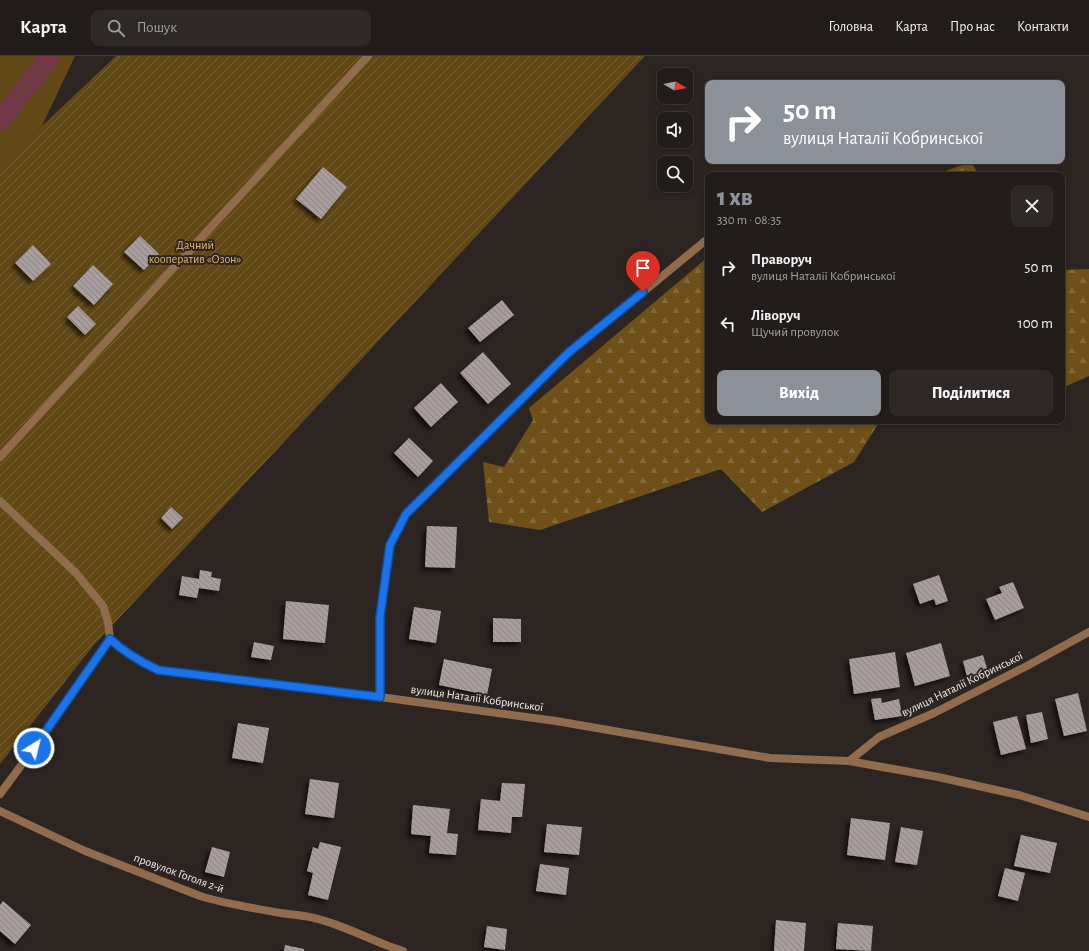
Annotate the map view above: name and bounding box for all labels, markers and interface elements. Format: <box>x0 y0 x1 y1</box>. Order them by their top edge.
search box <box>91 10 371 46</box>
icon: search <box>105 17 127 39</box>
text: Карта <box>20 18 67 37</box>
text: Пошук <box>137 20 177 35</box>
text: Головна <box>828 20 873 34</box>
text: Карта <box>895 20 928 34</box>
text: Про нас <box>950 20 995 34</box>
text: Контакти <box>1017 20 1069 34</box>
north arrow <box>657 68 693 104</box>
map controls <box>657 68 693 192</box>
icon: right <box>717 96 769 148</box>
text: 50 m <box>783 97 837 125</box>
button: sound <box>657 112 693 148</box>
text: вулиця Наталії Кобринської <box>783 130 983 148</box>
button: search <box>657 156 693 192</box>
button: close <box>1011 185 1053 227</box>
text: 1 хв <box>717 186 753 210</box>
text: 330 m · 08:35 <box>717 214 781 227</box>
park label: Дачний кооператив «Озон» <box>149 239 242 265</box>
pin <box>626 251 660 292</box>
text: Праворуч <box>751 252 812 267</box>
icon: arrive <box>632 257 654 279</box>
icon: right <box>717 257 739 279</box>
text: 50 m <box>1024 260 1053 275</box>
text: вулиця Наталії Кобринської <box>751 270 896 283</box>
text: Ліворуч <box>751 308 801 323</box>
icon: left <box>717 313 739 335</box>
text: 100 m <box>1018 316 1053 331</box>
text: Щучий провулок <box>751 326 839 339</box>
button: Вихід <box>717 370 881 416</box>
button: Поділитися <box>889 370 1053 416</box>
street label: вулиця Наталії Кобринської <box>899 649 1025 720</box>
street label: вулиця Наталії Кобринської <box>410 683 544 714</box>
position arrow <box>13 727 55 769</box>
street label: провулок Гоголя 2-й <box>132 851 226 896</box>

